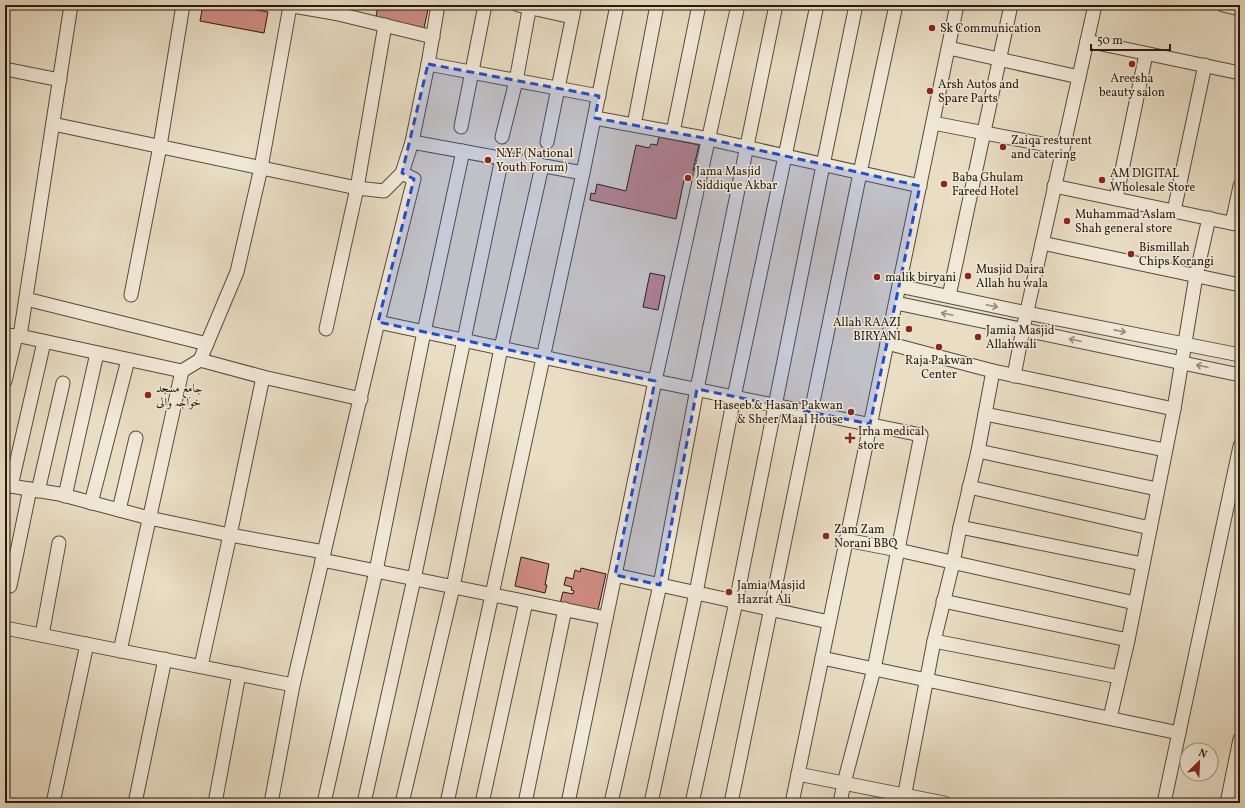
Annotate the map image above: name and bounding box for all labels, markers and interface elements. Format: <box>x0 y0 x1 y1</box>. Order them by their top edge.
place label: Sk Communication <box>940 21 1041 37</box>
marker: Sk Communication <box>927 23 937 33</box>
scale bar <box>1091 26 1170 52</box>
text: 50 m <box>1097 33 1123 49</box>
marker: Areesha beauty salon <box>1127 59 1137 69</box>
place label: Areesha beauty salon <box>1099 71 1165 101</box>
place label: Arsh Autos and Spare Parts <box>938 77 1019 107</box>
marker: Arsh Autos and Spare Parts <box>925 86 935 96</box>
place label: Zaiqa resturent and catering <box>1011 133 1092 163</box>
marker: Zaiqa resturent and catering <box>998 142 1008 152</box>
place label: N.Y.F (National Youth Forum) <box>496 146 574 176</box>
marker: N.Y.F (National Youth Forum) <box>483 155 493 165</box>
place label: Jama Masjid Siddique Akbar <box>696 164 777 194</box>
place label: AM DIGITAL Wholesale Store <box>1110 166 1196 196</box>
place label: Baba Ghulam Fareed Hotel <box>952 170 1024 200</box>
marker: Jama Masjid Siddique Akbar <box>683 173 693 183</box>
marker: AM DIGITAL Wholesale Store <box>1097 175 1107 185</box>
marker: Baba Ghulam Fareed Hotel <box>939 179 949 189</box>
place label: Muhammad Aslam Shah general store <box>1075 207 1176 237</box>
marker: Muhammad Aslam Shah general store <box>1062 216 1072 226</box>
place label: Bismillah Chips Korangi <box>1139 240 1214 270</box>
marker: Bismillah Chips Korangi <box>1126 249 1136 259</box>
place label: Musjid Daira Allah hu wala <box>976 262 1048 292</box>
place label: malik biryani <box>885 270 957 286</box>
marker: Musjid Daira Allah hu wala <box>963 271 973 281</box>
marker: malik biryani <box>872 272 882 282</box>
one-way arrow <box>985 302 998 310</box>
one-way arrow <box>941 309 954 317</box>
place label: Allah RAAZI BIRYANI <box>833 315 901 345</box>
place label: Jamia Masjid Allahwali <box>986 323 1055 353</box>
marker: Allah RAAZI BIRYANI <box>904 324 914 334</box>
one-way arrow <box>1113 328 1126 336</box>
marker: Jamia Masjid Allahwali <box>973 332 983 342</box>
one-way arrow <box>1068 336 1081 344</box>
marker: Raja Pakwan Center <box>934 342 944 352</box>
place label: Raja Pakwan Center <box>905 353 973 383</box>
one-way arrow <box>1196 362 1209 370</box>
place label: جامع مسجد خواجہ والی <box>156 381 203 411</box>
marker: جامع مسجد خواجہ والی <box>143 390 153 400</box>
place label: Haseeb & Hasan Pakwan & Sheer Maal House <box>714 398 843 428</box>
marker: Haseeb & Hasan Pakwan & Sheer Maal House <box>846 407 856 417</box>
place label: Irha medical store <box>858 424 925 454</box>
marker: Irha medical store <box>845 433 855 443</box>
place label: Zam Zam Norani BBQ <box>834 522 898 552</box>
marker: Zam Zam Norani BBQ <box>821 531 831 541</box>
place label: Jamia Masjid Hazrat Ali <box>737 578 806 608</box>
marker: Jamia Masjid Hazrat Ali <box>724 587 734 597</box>
north arrow <box>1179 742 1219 782</box>
text: N <box>1196 746 1209 763</box>

